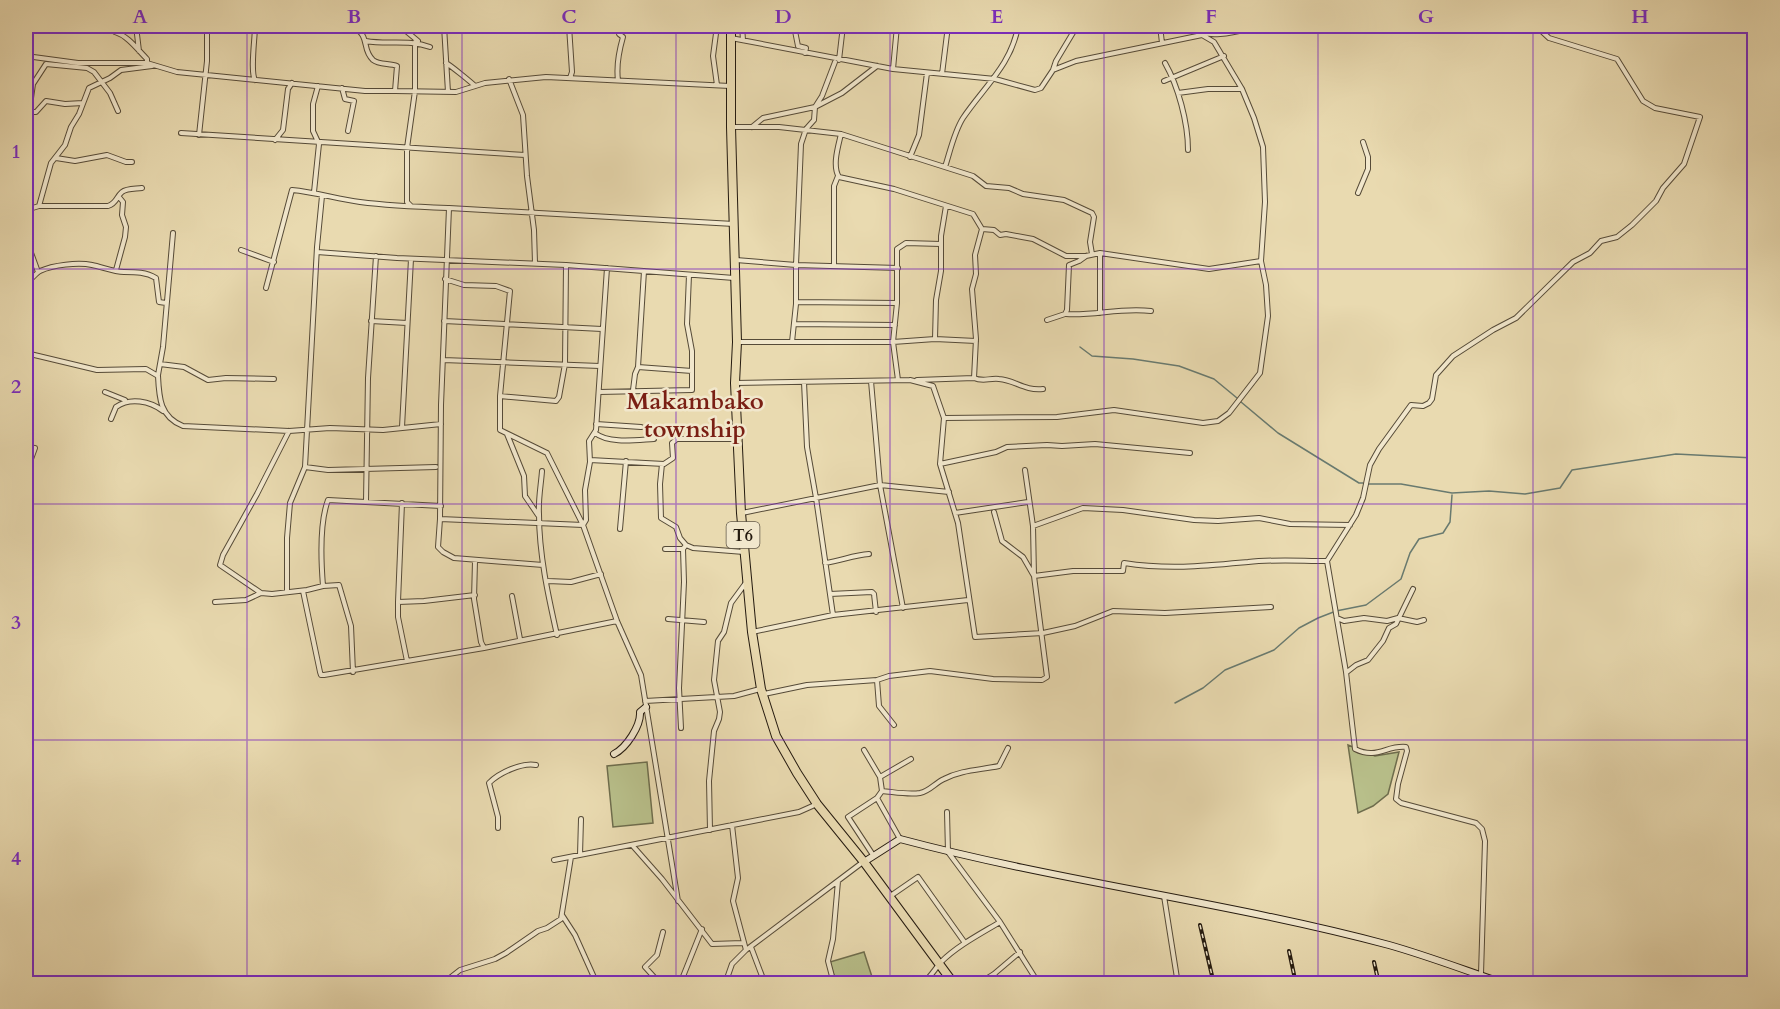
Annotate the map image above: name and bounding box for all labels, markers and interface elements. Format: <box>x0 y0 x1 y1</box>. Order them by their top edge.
text: A <box>132 3 148 30</box>
text: B <box>347 3 361 30</box>
text: C <box>561 3 577 30</box>
text: D <box>774 3 792 30</box>
text: E <box>991 3 1003 30</box>
text: F <box>1205 3 1217 30</box>
text: G <box>1418 3 1434 30</box>
text: H <box>1631 3 1649 30</box>
text: 1 <box>11 138 21 165</box>
text: 2 <box>11 373 21 400</box>
district label: Makambako township <box>626 385 764 446</box>
road number: T6 <box>726 522 760 548</box>
text: 3 <box>11 609 21 636</box>
text: 4 <box>11 845 21 872</box>

